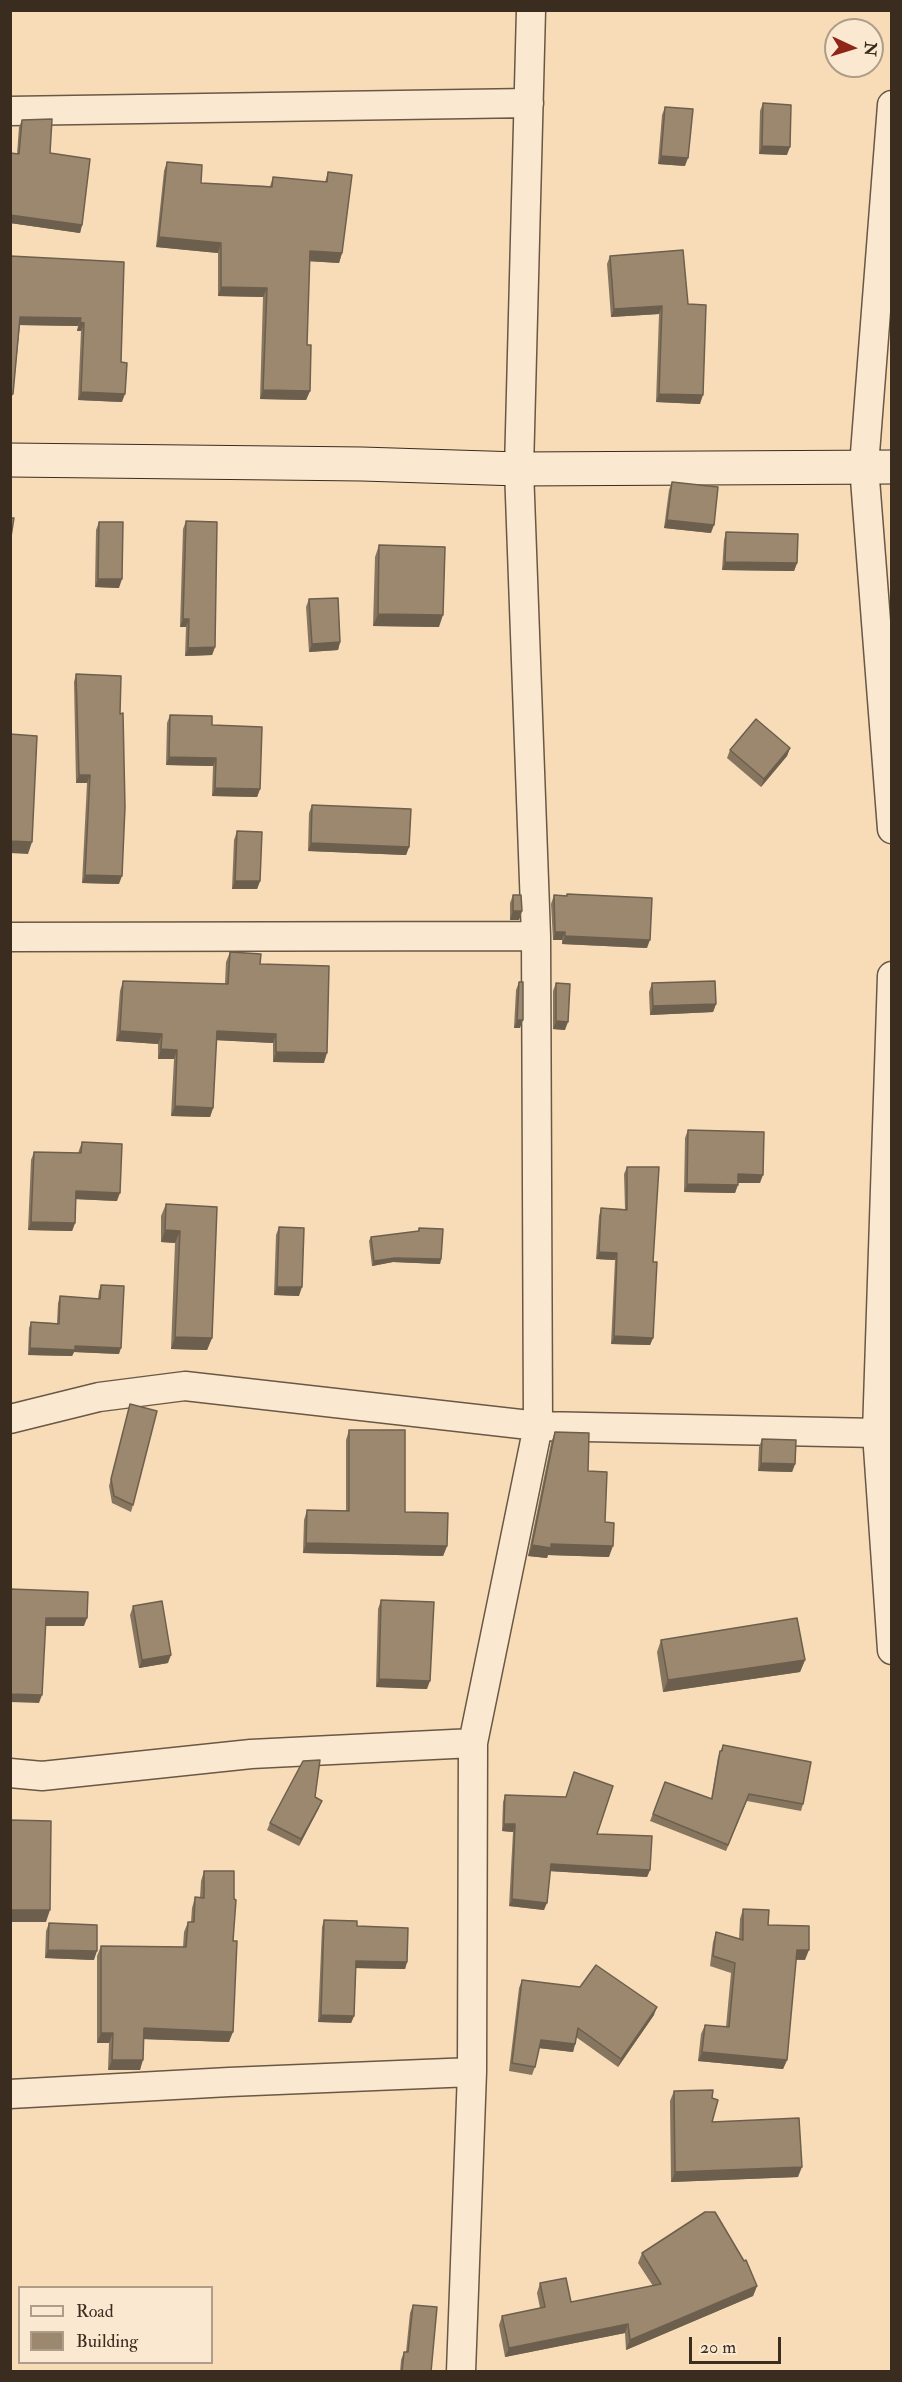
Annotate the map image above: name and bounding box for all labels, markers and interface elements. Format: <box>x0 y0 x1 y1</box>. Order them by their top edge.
north arrow <box>824 18 884 78</box>
text: N <box>859 41 880 57</box>
legend <box>18 2286 213 2364</box>
text: Road <box>76 2300 114 2323</box>
scale bar <box>692 2325 784 2363</box>
text: Building <box>76 2330 138 2353</box>
text: 20 m <box>700 2336 736 2359</box>

